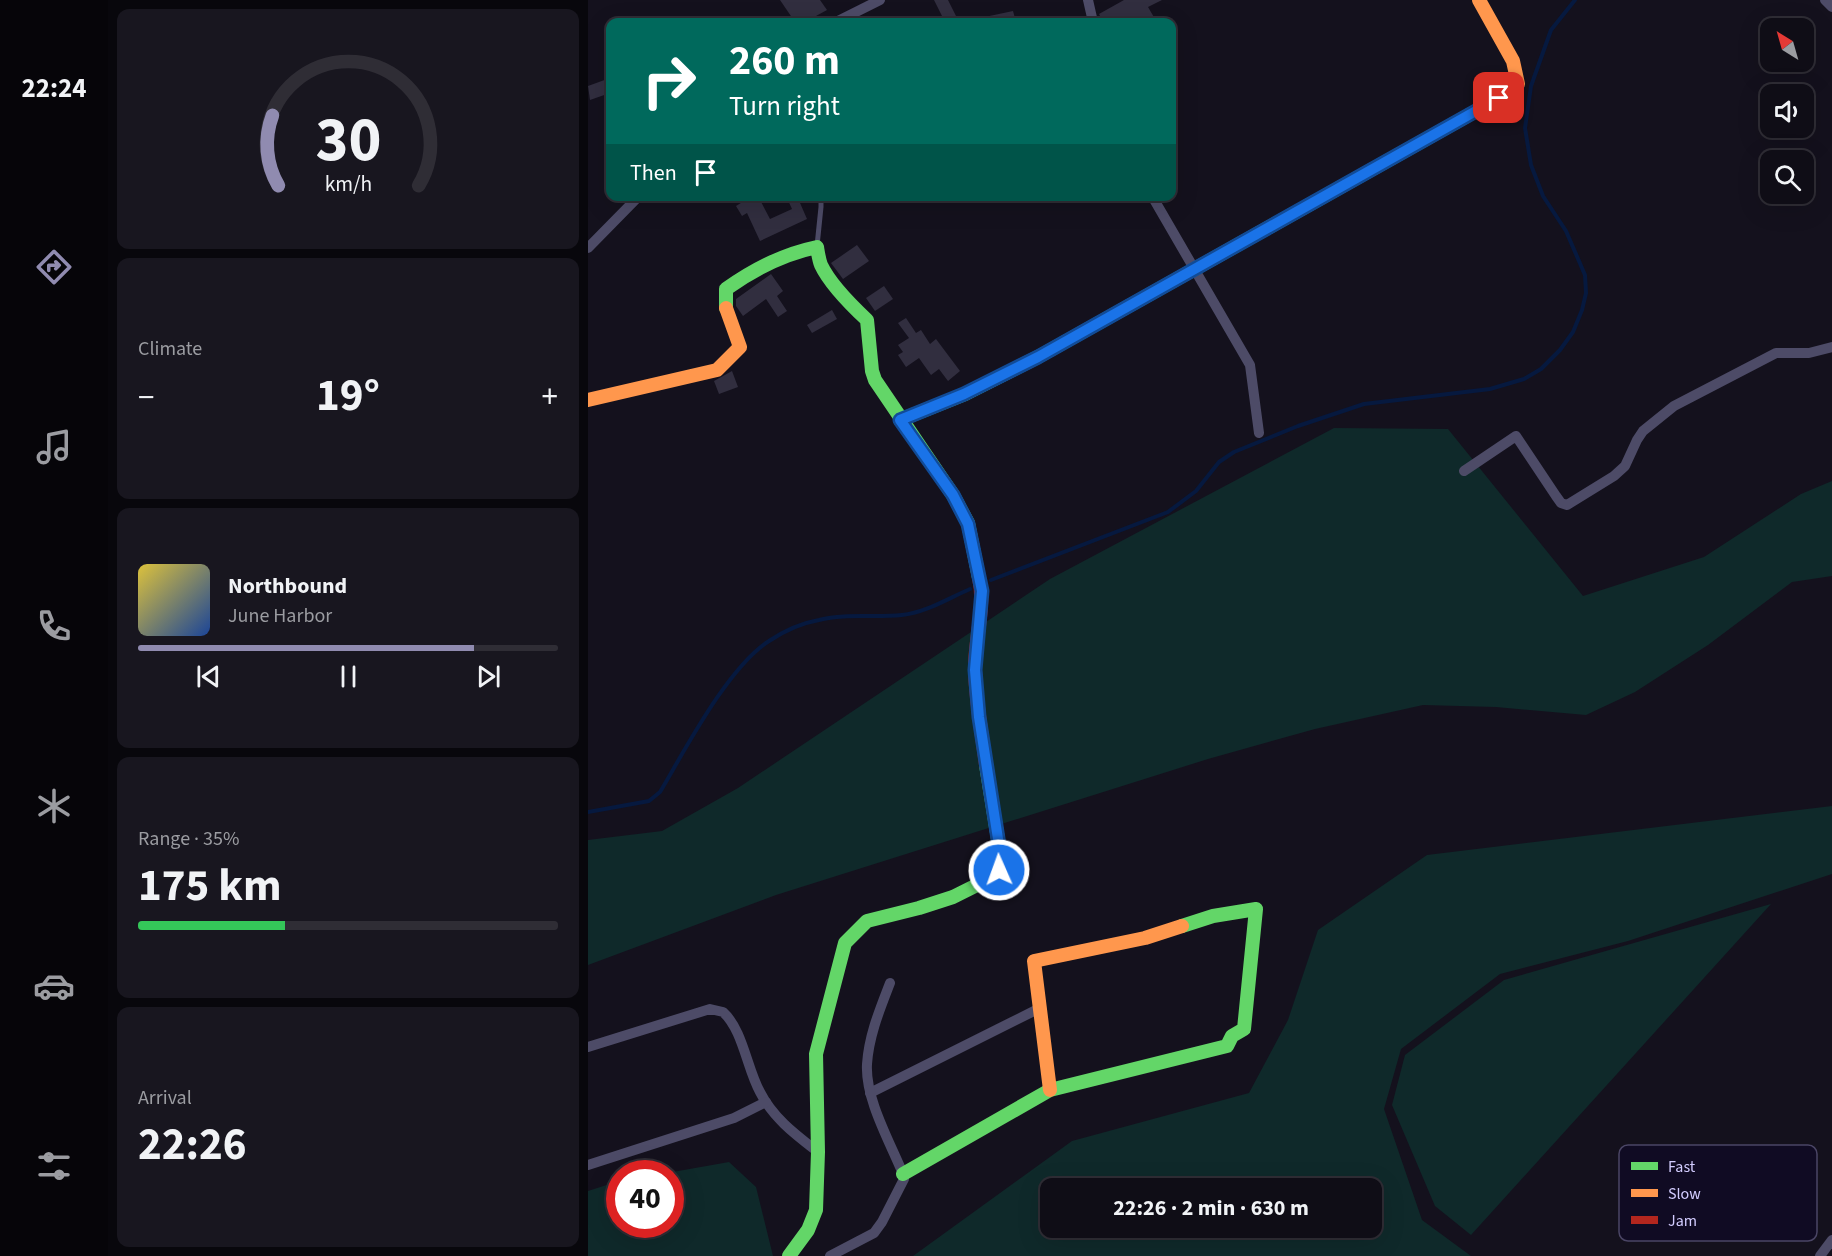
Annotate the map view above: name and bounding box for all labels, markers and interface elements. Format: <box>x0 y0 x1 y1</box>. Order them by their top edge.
north arrow <box>1760 18 1814 72</box>
map controls <box>1760 18 1814 204</box>
text: 260 m <box>729 31 840 91</box>
icon: right <box>630 42 708 120</box>
text: 22:24 <box>21 69 87 108</box>
pin <box>1473 72 1524 123</box>
icon: arrive <box>1482 81 1515 114</box>
button: sound <box>1760 84 1814 138</box>
text: Turn right <box>729 87 840 126</box>
text: 30 <box>315 96 381 185</box>
button: search <box>1760 150 1814 204</box>
icon: arrive <box>689 156 722 189</box>
text: Then <box>630 157 677 189</box>
text: km/h <box>324 170 372 201</box>
icon: directions <box>33 246 75 288</box>
text: Climate <box>138 335 202 363</box>
text: 19° <box>316 364 380 428</box>
text: − <box>138 374 154 421</box>
text: + <box>542 374 558 421</box>
icon: music <box>33 426 75 468</box>
text: Northbound <box>228 570 347 602</box>
text: June Harbor <box>228 602 332 630</box>
icon: phone <box>33 605 75 647</box>
icon: previous <box>192 660 225 693</box>
icon: pause <box>332 660 365 693</box>
icon: next <box>472 660 505 693</box>
icon: climate <box>33 785 75 827</box>
text: Range · 35% <box>138 825 239 853</box>
position arrow <box>967 838 1031 902</box>
text: 175 km <box>138 854 282 918</box>
icon: car <box>33 965 75 1007</box>
text: Arrival <box>138 1084 192 1112</box>
text: 22:26 <box>138 1113 247 1177</box>
icon: filters <box>33 1145 75 1187</box>
legend <box>1619 1145 1817 1241</box>
text: Fast <box>1668 1156 1696 1178</box>
speed limit sign: 40 <box>606 1160 684 1238</box>
text: Slow <box>1668 1183 1701 1205</box>
text: 22:26 · 2 min · 630 m <box>1113 1192 1309 1224</box>
text: Jam <box>1668 1210 1697 1232</box>

